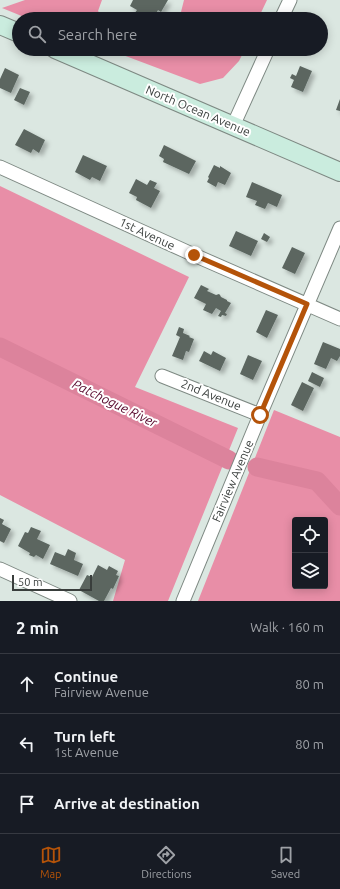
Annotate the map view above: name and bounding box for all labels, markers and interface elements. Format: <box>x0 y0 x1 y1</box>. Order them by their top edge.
search box <box>12 12 328 56</box>
icon: search <box>26 23 48 45</box>
text: Search here <box>58 26 137 43</box>
street label: North Ocean Avenue <box>144 83 252 138</box>
street label: 1st Avenue <box>117 215 177 252</box>
route end <box>185 246 203 264</box>
water label: Patchogue River <box>70 376 161 430</box>
street label: 2nd Avenue <box>179 377 243 413</box>
route start <box>251 406 269 424</box>
street label: Fairview Avenue <box>209 438 256 524</box>
map controls <box>292 517 328 589</box>
button: locate <box>292 517 328 553</box>
button: layers <box>292 553 328 589</box>
scale bar <box>12 573 92 592</box>
text: 50 m <box>18 576 42 588</box>
text: 2 min <box>16 618 59 637</box>
text: Walk · 160 m <box>250 620 324 634</box>
text: Continue <box>54 668 118 685</box>
icon: ahead <box>16 673 38 695</box>
text: 80 m <box>295 677 324 691</box>
text: Fairview Avenue <box>54 685 149 699</box>
text: Turn left <box>54 728 115 745</box>
icon: left <box>16 733 38 755</box>
text: 80 m <box>295 737 324 751</box>
text: 1st Avenue <box>54 745 119 759</box>
icon: arrive <box>16 793 38 815</box>
text: Arrive at destination <box>54 795 200 812</box>
tab: Map <box>40 844 62 880</box>
tab: Directions <box>141 844 191 880</box>
tab: Saved <box>271 844 300 880</box>

